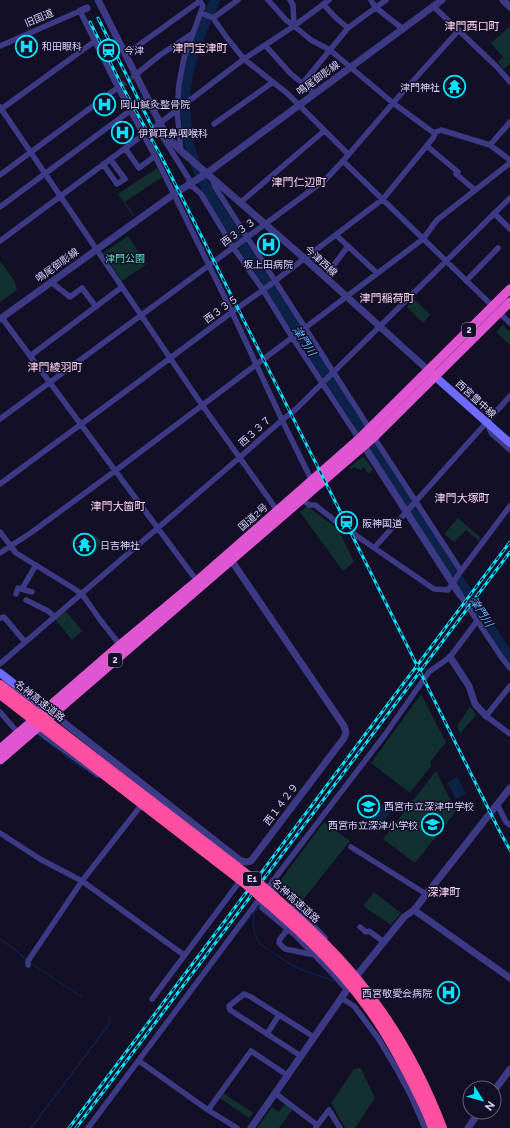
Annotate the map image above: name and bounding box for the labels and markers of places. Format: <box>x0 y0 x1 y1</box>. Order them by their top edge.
hospital icon: 和田眼科 <box>13 33 39 59</box>
station icon: 今津 <box>96 37 122 63</box>
place label: 和田眼科 <box>42 41 82 52</box>
place label: 今津 <box>124 45 144 56</box>
temple icon: 津門神社 <box>442 74 468 100</box>
place label: 津門神社 <box>400 82 440 93</box>
hospital icon: 岡山鍼灸整骨院 <box>92 91 118 117</box>
place label: 岡山鍼灸整骨院 <box>120 99 190 110</box>
hospital icon: 伊賀耳鼻咽喉科 <box>110 120 136 146</box>
place label: 伊賀耳鼻咽喉科 <box>138 128 208 139</box>
hospital icon: 坂上田病院 <box>255 231 281 257</box>
place label: 坂上田病院 <box>243 259 293 270</box>
station icon: 阪神国道 <box>334 510 360 536</box>
place label: 阪神国道 <box>362 518 402 529</box>
temple icon: 日吉神社 <box>72 532 98 558</box>
place label: 日吉神社 <box>100 540 140 551</box>
school or university icon: 西宮市立深津中学校 <box>356 793 382 819</box>
place label: 西宮市立深津中学校 <box>384 801 474 812</box>
school or university icon: 西宮市立深津小学校 <box>420 812 446 838</box>
place label: 西宮市立深津小学校 <box>328 820 418 831</box>
hospital icon: 西宮敬愛会病院 <box>435 980 461 1006</box>
place label: 西宮敬愛会病院 <box>362 988 432 999</box>

